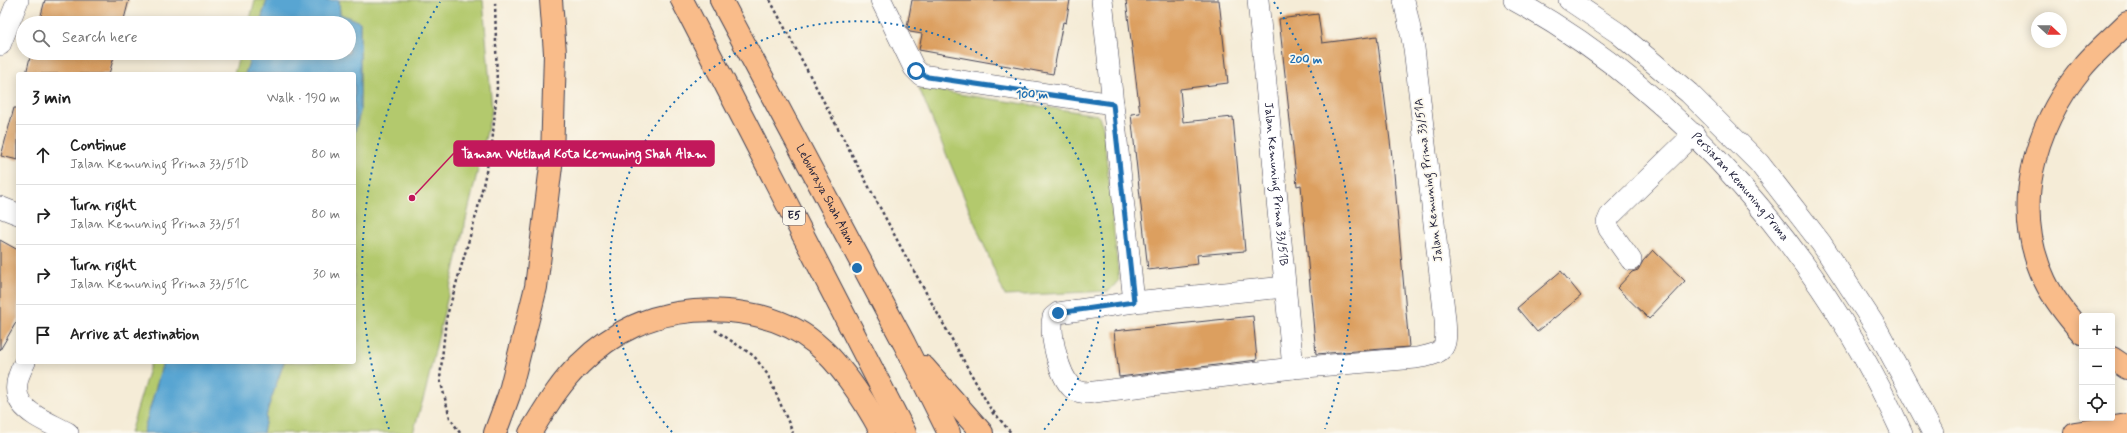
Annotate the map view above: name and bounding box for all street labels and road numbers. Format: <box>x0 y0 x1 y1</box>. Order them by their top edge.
street label: Jalan Kemuning Prima 33/51A <box>1411 97 1448 263</box>
street label: Jalan Kemuning Prima 33/51B <box>1260 102 1291 267</box>
street label: Persiaran Kemuning Prima <box>1688 129 1792 245</box>
street label: Lebuhraya Shah Alam <box>792 142 858 248</box>
road number: E5 <box>783 207 805 225</box>

